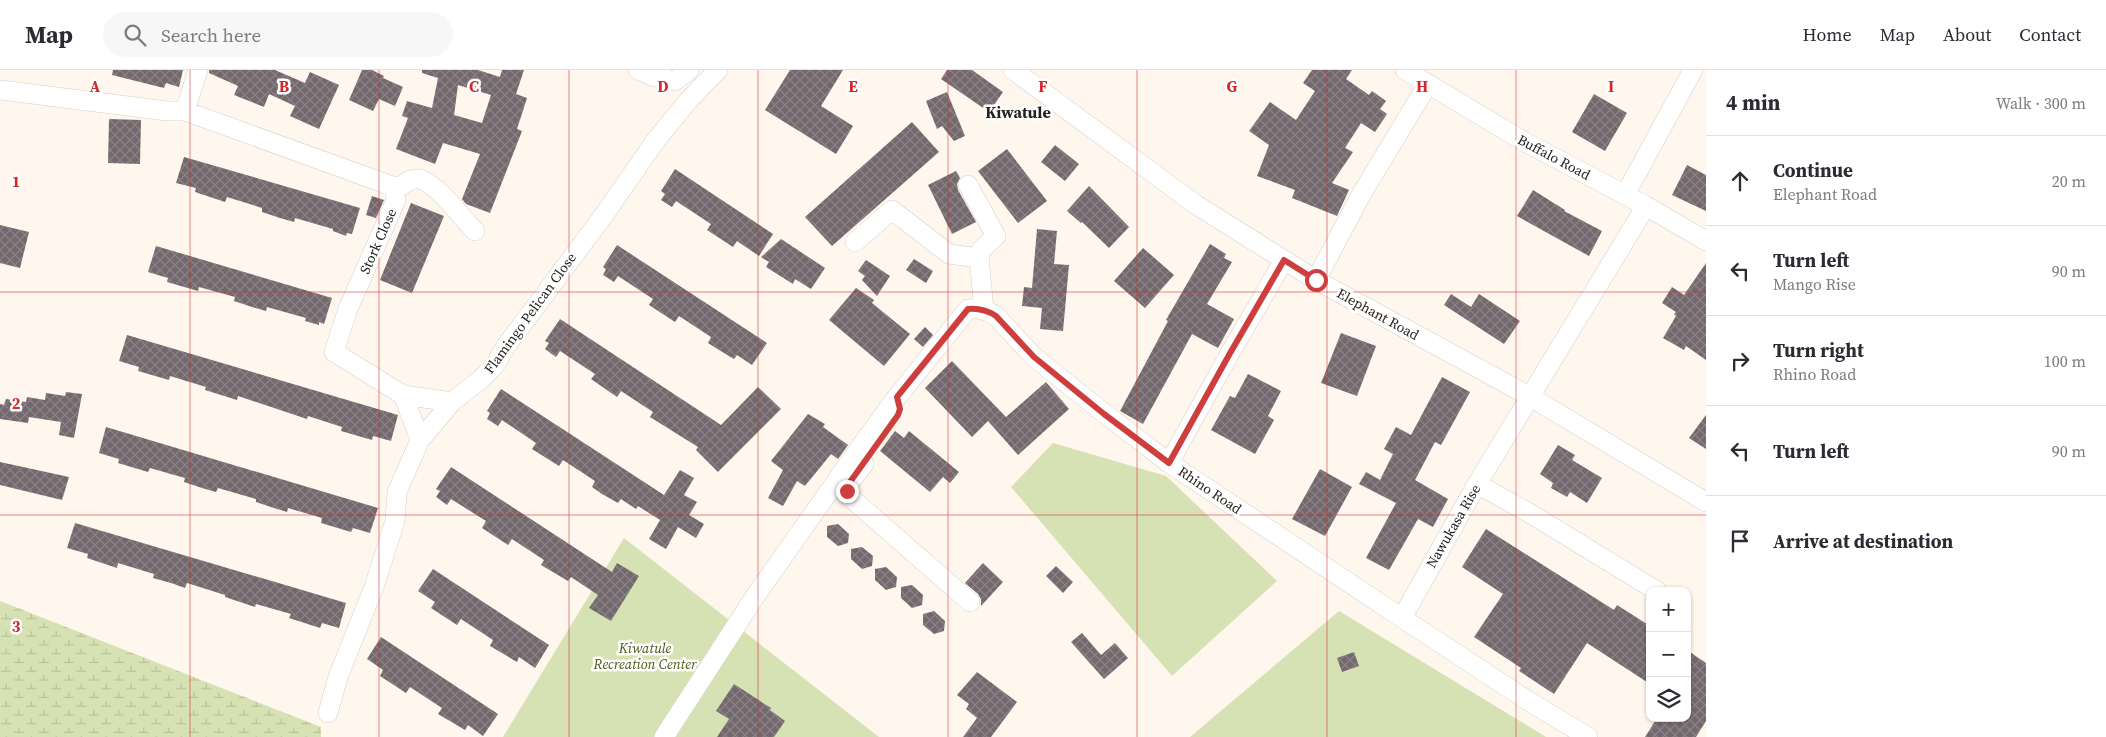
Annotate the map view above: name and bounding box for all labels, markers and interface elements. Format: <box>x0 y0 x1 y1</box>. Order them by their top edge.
search box <box>103 12 453 57</box>
text: Map <box>25 18 73 51</box>
icon: search <box>121 21 149 49</box>
text: Search here <box>161 22 261 48</box>
text: Home <box>1803 22 1852 47</box>
text: Map <box>1880 22 1915 47</box>
text: About <box>1943 22 1991 47</box>
text: Contact <box>2019 22 2081 47</box>
text: A <box>90 75 101 97</box>
text: B <box>279 75 290 97</box>
text: C <box>469 75 479 97</box>
text: D <box>657 75 669 97</box>
text: E <box>848 75 858 97</box>
text: F <box>1038 75 1048 97</box>
text: G <box>1227 75 1238 97</box>
text: H <box>1416 75 1428 97</box>
text: I <box>1608 75 1614 97</box>
text: 4 min <box>1726 88 1781 117</box>
text: Walk · 300 m <box>1996 92 2086 114</box>
district label: Kiwatule <box>985 101 1051 123</box>
street label: Buffalo Road <box>1514 129 1594 185</box>
text: Continue <box>1773 157 1853 183</box>
icon: ahead <box>1726 167 1754 195</box>
text: 1 <box>12 170 20 192</box>
text: 20 m <box>2052 170 2086 192</box>
text: Elephant Road <box>1773 183 1877 205</box>
street label: Stork Close <box>355 205 401 277</box>
text: Turn left <box>1773 247 1849 273</box>
street label: Flamingo Pelican Close <box>479 248 581 378</box>
icon: left <box>1726 257 1754 285</box>
text: 90 m <box>2052 260 2086 282</box>
route start <box>1305 269 1328 292</box>
text: Mango Rise <box>1773 273 1856 295</box>
street label: Elephant Road <box>1333 283 1423 345</box>
text: Turn right <box>1773 337 1864 363</box>
icon: right <box>1726 347 1754 375</box>
text: 100 m <box>2044 350 2086 372</box>
text: Rhino Road <box>1773 363 1856 385</box>
text: 2 <box>12 392 21 414</box>
icon: left <box>1726 437 1754 465</box>
text: Turn left <box>1773 438 1849 464</box>
text: 90 m <box>2052 440 2086 462</box>
street label: Rhino Road <box>1174 461 1246 519</box>
route end <box>836 480 859 503</box>
street label: Nawukasa Rise <box>1421 480 1485 572</box>
icon: arrive <box>1726 527 1754 555</box>
text: Arrive at destination <box>1773 528 1953 554</box>
map controls <box>1646 587 1691 722</box>
button: + <box>1646 587 1691 632</box>
text: 3 <box>12 615 21 637</box>
button: − <box>1646 632 1691 677</box>
park label: Kiwatule Recreation Center <box>593 638 697 674</box>
button: layers <box>1646 677 1691 722</box>

